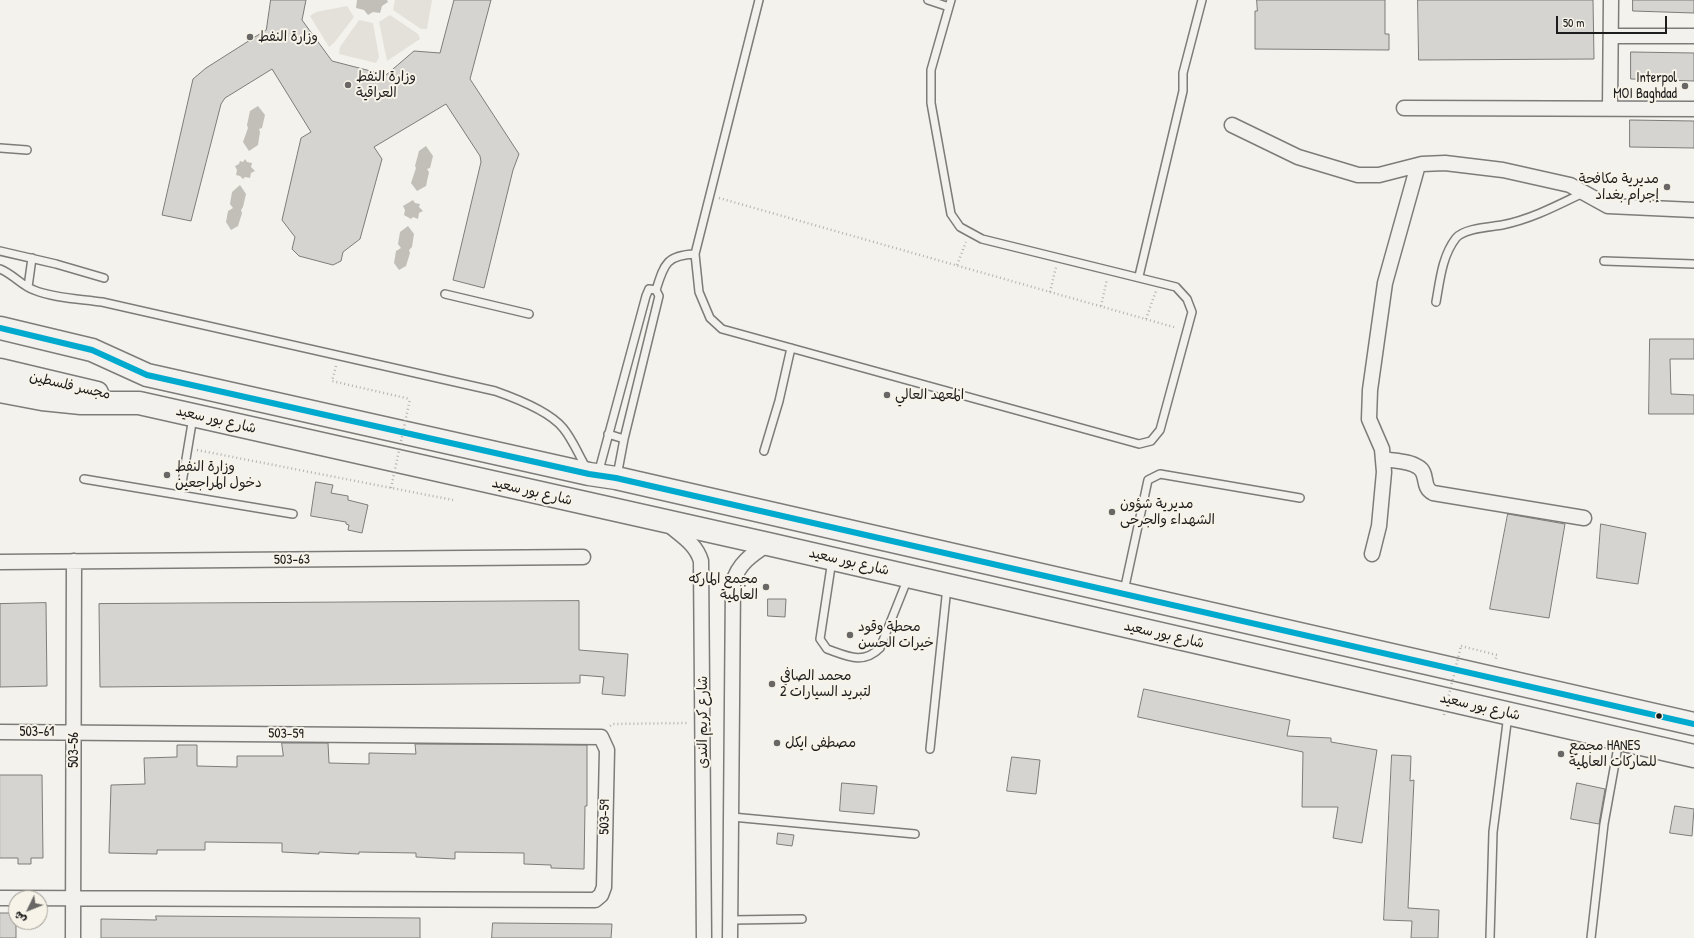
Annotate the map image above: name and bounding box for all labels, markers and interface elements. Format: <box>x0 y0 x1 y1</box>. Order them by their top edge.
scale bar <box>1558 8 1669 34</box>
text: 50 m <box>1563 14 1584 31</box>
place label: وزارة النفط <box>258 29 318 45</box>
marker: وزارة النفط <box>245 32 255 42</box>
place label: وزارة النفط العراقية <box>356 69 416 102</box>
place label: Interpol MOI Baghdad <box>1613 70 1677 102</box>
marker: وزارة النفط العراقية <box>343 80 353 90</box>
marker: Interpol MOI Baghdad <box>1680 81 1690 91</box>
place label: مديرية مكافحة إجرام بغداد <box>1579 171 1659 204</box>
marker: مديرية مكافحة إجرام بغداد <box>1662 182 1672 192</box>
street label: مجسر فلسطين <box>28 369 112 403</box>
place label: المعهد العالي <box>895 387 964 403</box>
marker: المعهد العالي <box>882 390 892 400</box>
street label: شارع بور سعيد <box>174 403 258 437</box>
place label: وزارة النفط دخول المراجعين <box>175 459 262 492</box>
marker: وزارة النفط دخول المراجعين <box>162 470 172 480</box>
street label: شارع بور سعيد <box>490 475 574 509</box>
place label: مديرية شؤون الشهداء والجرحى <box>1120 496 1215 528</box>
marker: مديرية شؤون الشهداء والجرحى <box>1107 507 1117 517</box>
street label: شارع بور سعيد <box>807 545 891 579</box>
street label: 503-63 <box>274 551 310 569</box>
place label: مجمع الماركه العالمية <box>689 571 758 604</box>
marker: مجمع الماركه العالمية <box>761 582 771 592</box>
street label: شارع بور سعيد <box>1122 618 1206 652</box>
place label: محطة وقود خيرات الحسن <box>858 619 934 652</box>
marker: محطة وقود خيرات الحسن <box>845 630 855 640</box>
place label: محمد الصافي لتبريد السيارات 2 <box>780 668 871 700</box>
street label: شارع كريم الندى <box>695 676 711 768</box>
marker: محمد الصافي لتبريد السيارات 2 <box>767 679 777 689</box>
street label: شارع بور سعيد <box>1438 690 1522 724</box>
unlabelled marker <box>1654 711 1664 721</box>
street label: 503-61 <box>20 724 54 740</box>
street label: 503-59 <box>268 725 304 743</box>
street label: 503-56 <box>66 732 82 768</box>
place label: مصطفى ايكل <box>785 735 856 751</box>
marker: مصطفى ايكل <box>772 738 782 748</box>
place label: مجمع HANES للماركات العالمية <box>1569 738 1657 770</box>
marker: مجمع HANES للماركات العالمية <box>1556 749 1566 759</box>
street label: 503-59 <box>596 799 614 835</box>
north arrow <box>8 890 48 930</box>
text: ش <box>11 908 29 927</box>

